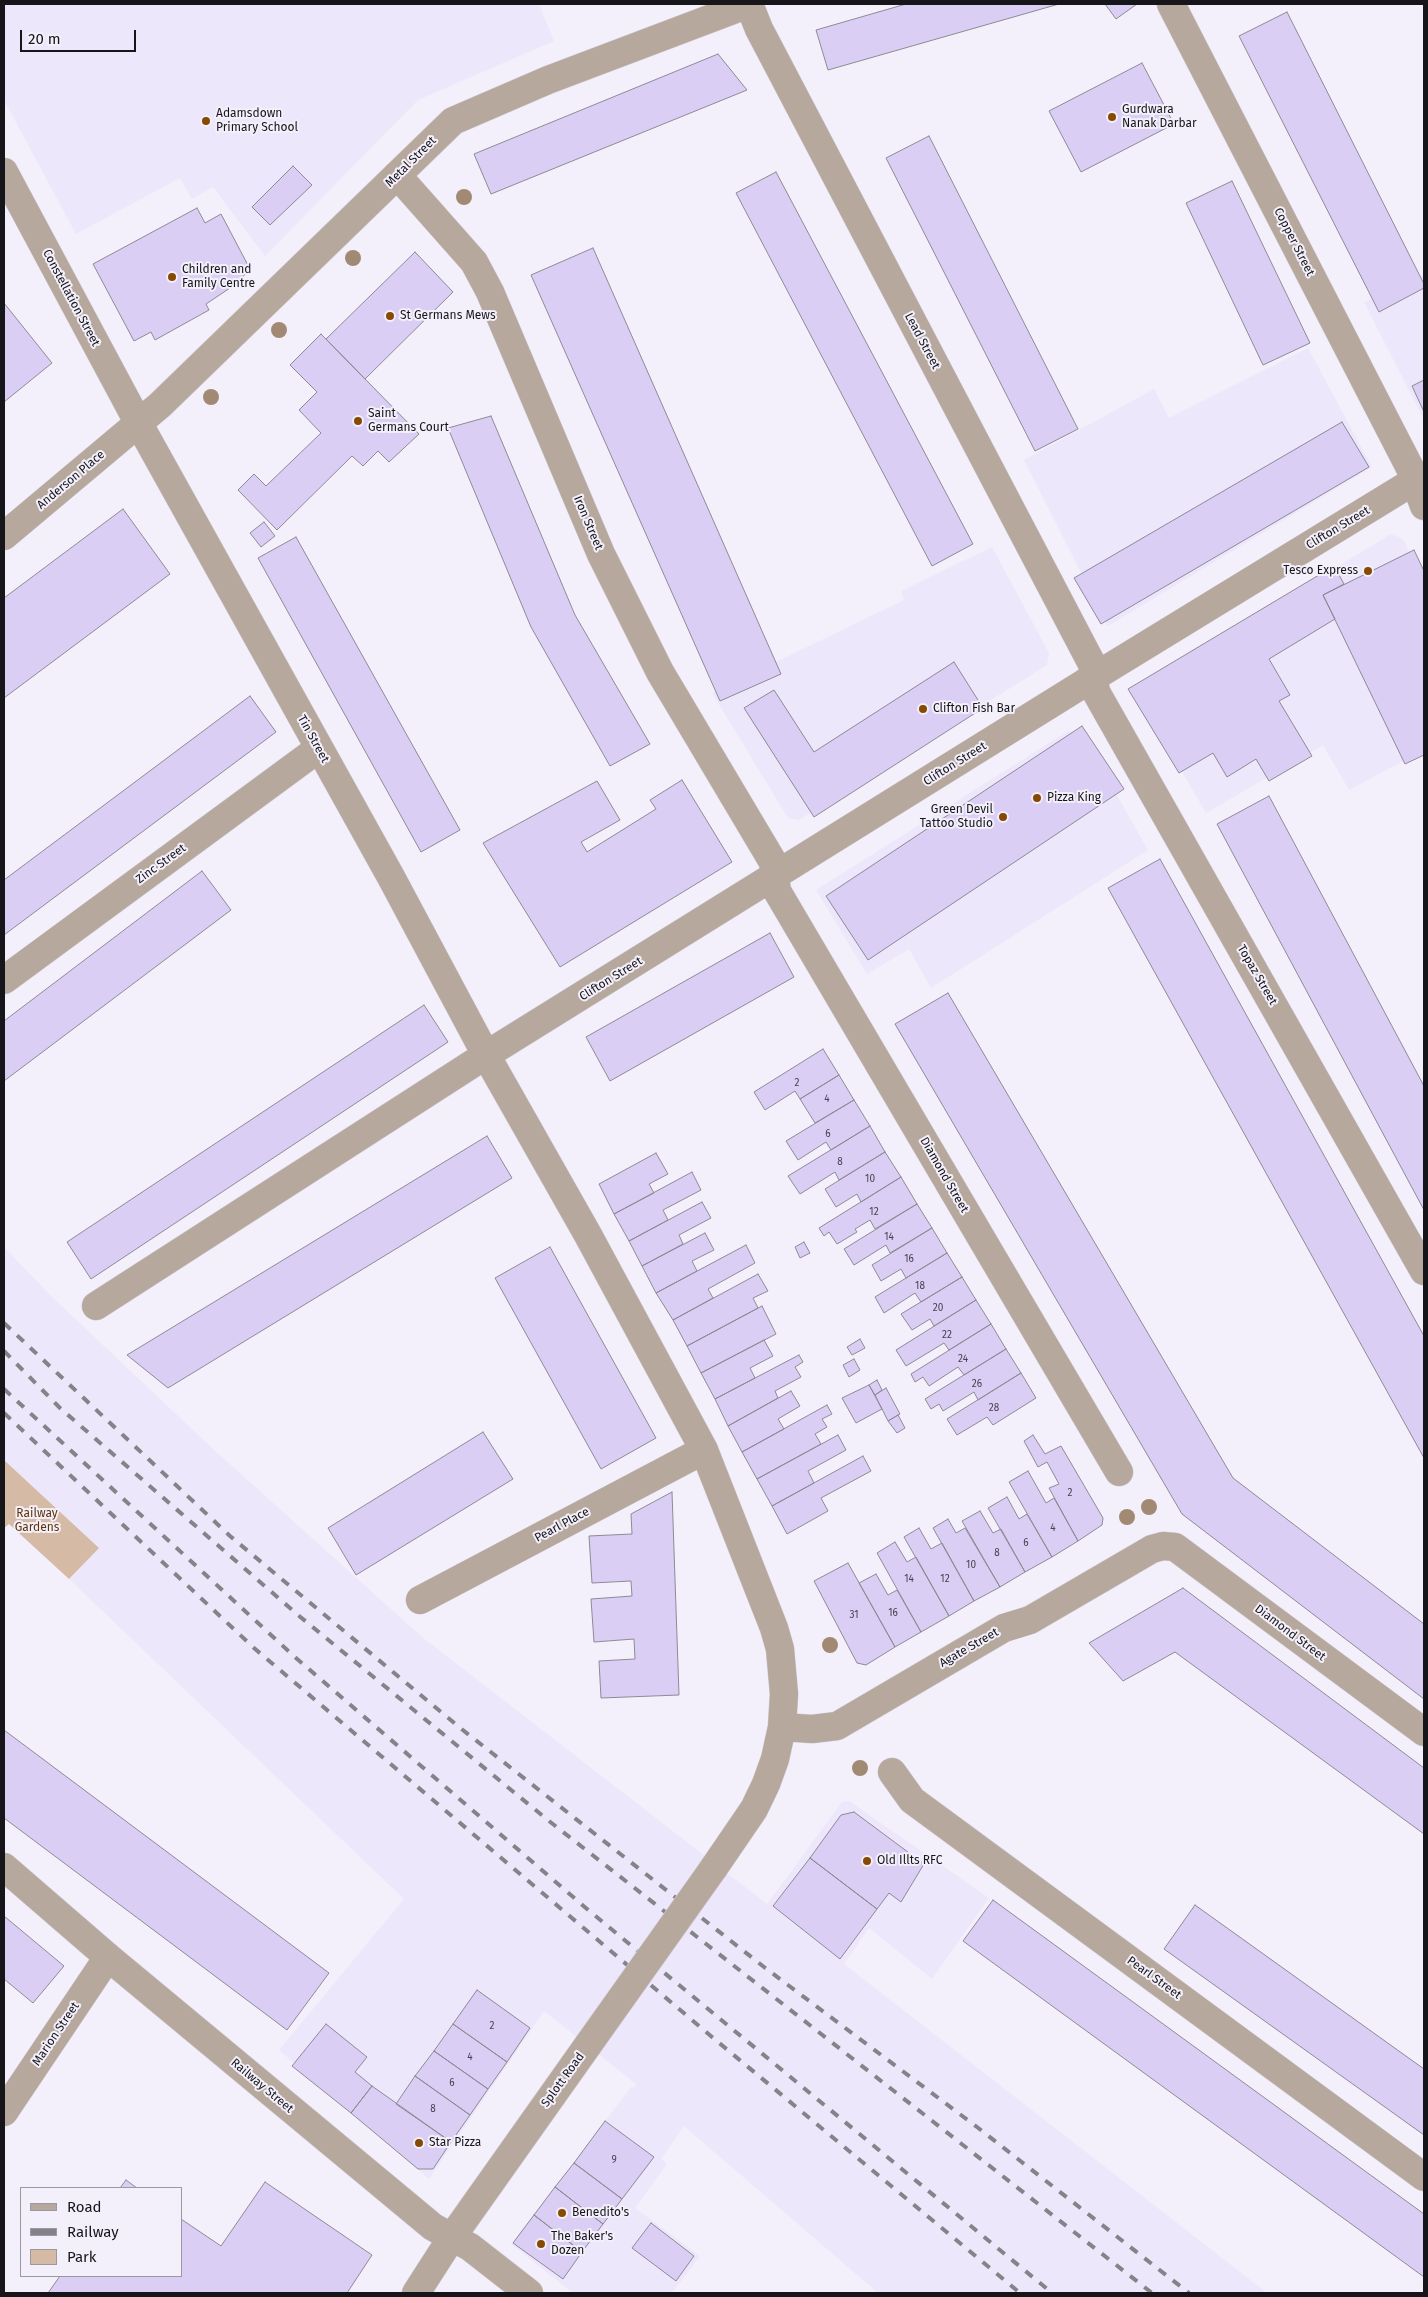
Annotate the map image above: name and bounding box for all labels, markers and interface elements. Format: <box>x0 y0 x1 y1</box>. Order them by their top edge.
scale bar <box>22 20 139 52</box>
text: 20 m <box>28 30 61 48</box>
place label: Gurdwara Nanak Darbar <box>1122 103 1197 131</box>
place label: Adamsdown Primary School <box>216 107 298 135</box>
marker: Gurdwara Nanak Darbar <box>1106 111 1118 123</box>
marker: Adamsdown Primary School <box>200 115 212 127</box>
street label: Metal Street <box>383 134 439 190</box>
street label: Copper Street <box>1271 205 1317 279</box>
street label: Constellation Street <box>39 247 103 349</box>
place label: Children and Family Centre <box>182 263 255 291</box>
marker: Children and Family Centre <box>166 271 178 283</box>
place label: St Germans Mews <box>400 309 496 323</box>
marker: St Germans Mews <box>384 310 396 322</box>
street label: Lead Street <box>901 310 943 372</box>
place label: Saint Germans Court <box>368 407 449 435</box>
marker: Saint Germans Court <box>352 415 364 427</box>
street label: Anderson Place <box>34 448 108 512</box>
street label: Iron Street <box>570 494 606 552</box>
street label: Clifton Street <box>1304 503 1372 553</box>
place label: Tesco Express <box>1283 564 1358 578</box>
marker: Tesco Express <box>1362 565 1374 577</box>
place label: Clifton Fish Bar <box>933 702 1015 716</box>
marker: Clifton Fish Bar <box>917 703 929 715</box>
street label: Tin Street <box>294 713 332 765</box>
street label: Clifton Street <box>921 739 989 789</box>
place label: Pizza King <box>1047 791 1101 805</box>
marker: Pizza King <box>1031 792 1043 804</box>
place label: Green Devil Tattoo Studio <box>920 803 993 831</box>
marker: Green Devil Tattoo Studio <box>997 811 1009 823</box>
street label: Zinc Street <box>133 841 189 887</box>
street label: Topaz Street <box>1234 942 1280 1008</box>
street label: Clifton Street <box>577 954 645 1004</box>
house number: 2 <box>795 1077 799 1089</box>
house number: 4 <box>824 1093 830 1105</box>
house number: 6 <box>825 1128 831 1140</box>
street label: Diamond Street <box>917 1135 971 1215</box>
house number: 8 <box>837 1156 843 1168</box>
house number: 10 <box>865 1173 875 1185</box>
house number: 12 <box>869 1206 879 1218</box>
house number: 14 <box>884 1231 894 1243</box>
house number: 16 <box>904 1253 914 1265</box>
house number: 18 <box>915 1280 925 1292</box>
house number: 20 <box>933 1302 943 1314</box>
house number: 22 <box>942 1329 952 1341</box>
house number: 24 <box>958 1353 968 1365</box>
house number: 26 <box>972 1378 982 1390</box>
house number: 28 <box>989 1402 999 1414</box>
house number: 2 <box>1068 1487 1072 1499</box>
street label: Pearl Place <box>532 1505 592 1545</box>
park label: Railway Gardens <box>15 1507 59 1535</box>
house number: 4 <box>1050 1522 1056 1534</box>
house number: 6 <box>1023 1537 1029 1549</box>
house number: 8 <box>994 1547 1000 1559</box>
house number: 10 <box>966 1559 976 1571</box>
house number: 14 <box>904 1573 914 1585</box>
house number: 12 <box>940 1573 950 1585</box>
street label: Diamond Street <box>1252 1602 1328 1664</box>
house number: 16 <box>888 1607 898 1619</box>
house number: 31 <box>849 1609 859 1621</box>
street label: Agate Street <box>937 1625 1001 1671</box>
place label: Old Illts RFC <box>877 1854 942 1868</box>
marker: Old Illts RFC <box>861 1855 873 1867</box>
street label: Pearl Street <box>1124 1954 1184 2002</box>
street label: Marion Street <box>29 1999 83 2069</box>
house number: 2 <box>490 2020 494 2032</box>
street label: Splott Road <box>538 2050 588 2110</box>
house number: 4 <box>467 2051 473 2063</box>
street label: Railway Street <box>228 2056 296 2116</box>
house number: 6 <box>449 2077 455 2089</box>
house number: 8 <box>430 2103 436 2115</box>
place label: Star Pizza <box>429 2136 481 2150</box>
marker: Star Pizza <box>413 2137 425 2149</box>
house number: 9 <box>611 2154 617 2166</box>
legend <box>20 2187 182 2277</box>
text: Road <box>67 2198 102 2216</box>
place label: Benedito's <box>572 2206 629 2220</box>
marker: Benedito's <box>556 2207 568 2219</box>
text: Railway <box>67 2223 119 2241</box>
place label: The Baker's Dozen <box>551 2230 613 2258</box>
marker: The Baker's Dozen <box>535 2238 547 2250</box>
text: Park <box>67 2248 97 2266</box>

